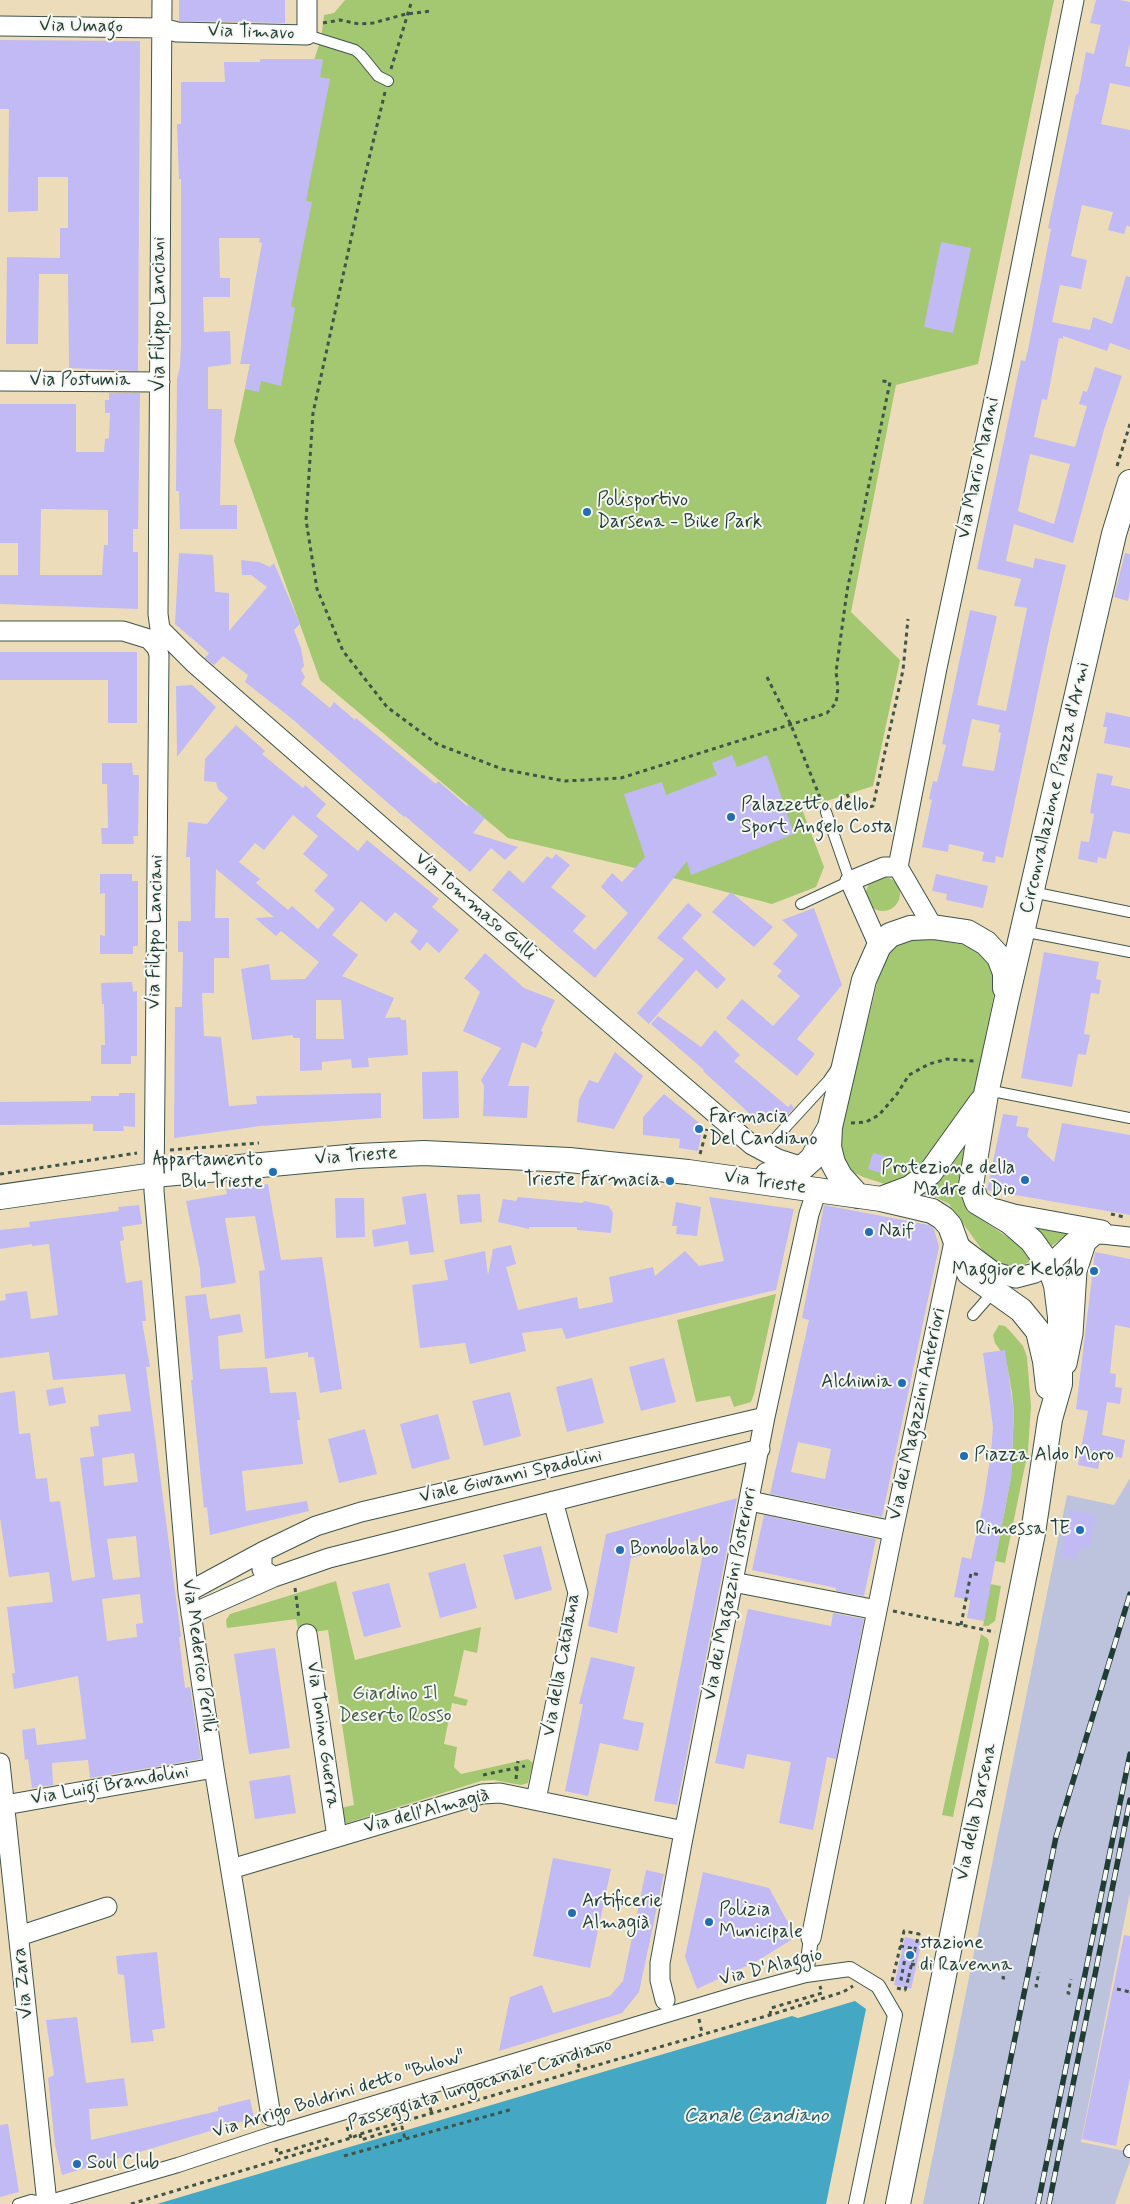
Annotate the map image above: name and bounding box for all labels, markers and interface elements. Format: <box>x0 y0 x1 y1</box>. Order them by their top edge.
street label: Via Umago <box>39 15 123 39</box>
street label: Via Timavo <box>207 20 295 46</box>
street label: Via Filippo Lanciani <box>149 237 171 391</box>
street label: Via Postumia <box>30 370 130 392</box>
street label: Via Mario Marani <box>953 395 1005 541</box>
place label: Polisportivo Darsena - Bike Park <box>597 490 762 534</box>
marker: Polisportivo Darsena - Bike Park <box>581 506 593 518</box>
street label: Circonvallazione Piazza d'Armi <box>1016 660 1096 916</box>
place label: Palazzetto dello Sport Angelo Costa <box>741 795 893 839</box>
marker: Palazzetto dello Sport Angelo Costa <box>725 811 737 823</box>
street label: Via Tommaso Gulli <box>410 848 540 966</box>
street label: Via Filippo Lanciani <box>143 854 169 1010</box>
place label: Farmacia Del Candiano <box>709 1107 818 1151</box>
marker: Farmacia Del Candiano <box>693 1123 705 1135</box>
street label: Via Trieste <box>314 1143 398 1171</box>
place label: Appartamento Blu Trieste <box>153 1150 263 1194</box>
place label: Protezione della Madre di Dio <box>881 1158 1015 1202</box>
marker: Appartamento Blu Trieste <box>267 1166 279 1178</box>
street label: Via Trieste <box>722 1166 808 1200</box>
place label: Trieste Farmacia <box>524 1170 660 1192</box>
marker: Protezione della Madre di Dio <box>1019 1174 1031 1186</box>
marker: Trieste Farmacia <box>664 1175 676 1187</box>
place label: Naif <box>879 1221 914 1243</box>
marker: Naif <box>863 1226 875 1238</box>
place label: Maggiore Kebab <box>952 1260 1084 1282</box>
marker: Maggiore Kebab <box>1088 1265 1100 1277</box>
street label: Via dei Magazzini Anteriori <box>884 1306 952 1522</box>
place label: Alchimia <box>821 1372 892 1394</box>
marker: Alchimia <box>896 1377 908 1389</box>
street label: Viale Giovanni Spadolini <box>417 1445 605 1509</box>
place label: Piazza Aldo Moro <box>974 1445 1114 1467</box>
marker: Piazza Aldo Moro <box>958 1450 970 1462</box>
street label: Via dei Magazzini Posteriori <box>699 1485 763 1703</box>
place label: Rimessa TE <box>975 1519 1070 1541</box>
marker: Rimessa TE <box>1074 1524 1086 1536</box>
place label: Bonobolabo <box>630 1539 719 1561</box>
marker: Bonobolabo <box>614 1544 626 1556</box>
street label: Via Mederico Perilli <box>176 1578 220 1734</box>
street label: Via della Catalana <box>538 1592 586 1738</box>
street label: Via Tonino Guerra <box>300 1660 344 1810</box>
park label: Giardino Il Deserto Rosso <box>338 1684 452 1728</box>
street label: Via della Darsena <box>951 1741 1003 1883</box>
street label: Via Luigi Brandolini <box>29 1761 191 1811</box>
street label: Via dell'Almagià <box>362 1784 492 1840</box>
place label: Artificerie Almagià <box>582 1891 662 1935</box>
place label: Polizia Municipale <box>719 1900 803 1944</box>
marker: Artificerie Almagià <box>566 1907 578 1919</box>
marker: Polizia Municipale <box>703 1916 715 1928</box>
place label: stazione di Ravenna <box>920 1933 1012 1977</box>
street label: Via D'Alaggio <box>717 1944 825 1992</box>
street label: Via Zara <box>9 1946 39 2020</box>
marker: stazione di Ravenna <box>904 1949 916 1961</box>
street label: Passeggiata lungocanale Candiano <box>345 2034 615 2136</box>
street label: Via Arrigo Boldrini detto "Bulow" <box>210 2046 468 2144</box>
water label: Canale Candiano <box>683 2105 829 2129</box>
place label: Soul Club <box>87 2153 159 2175</box>
marker: Soul Club <box>71 2158 83 2170</box>

